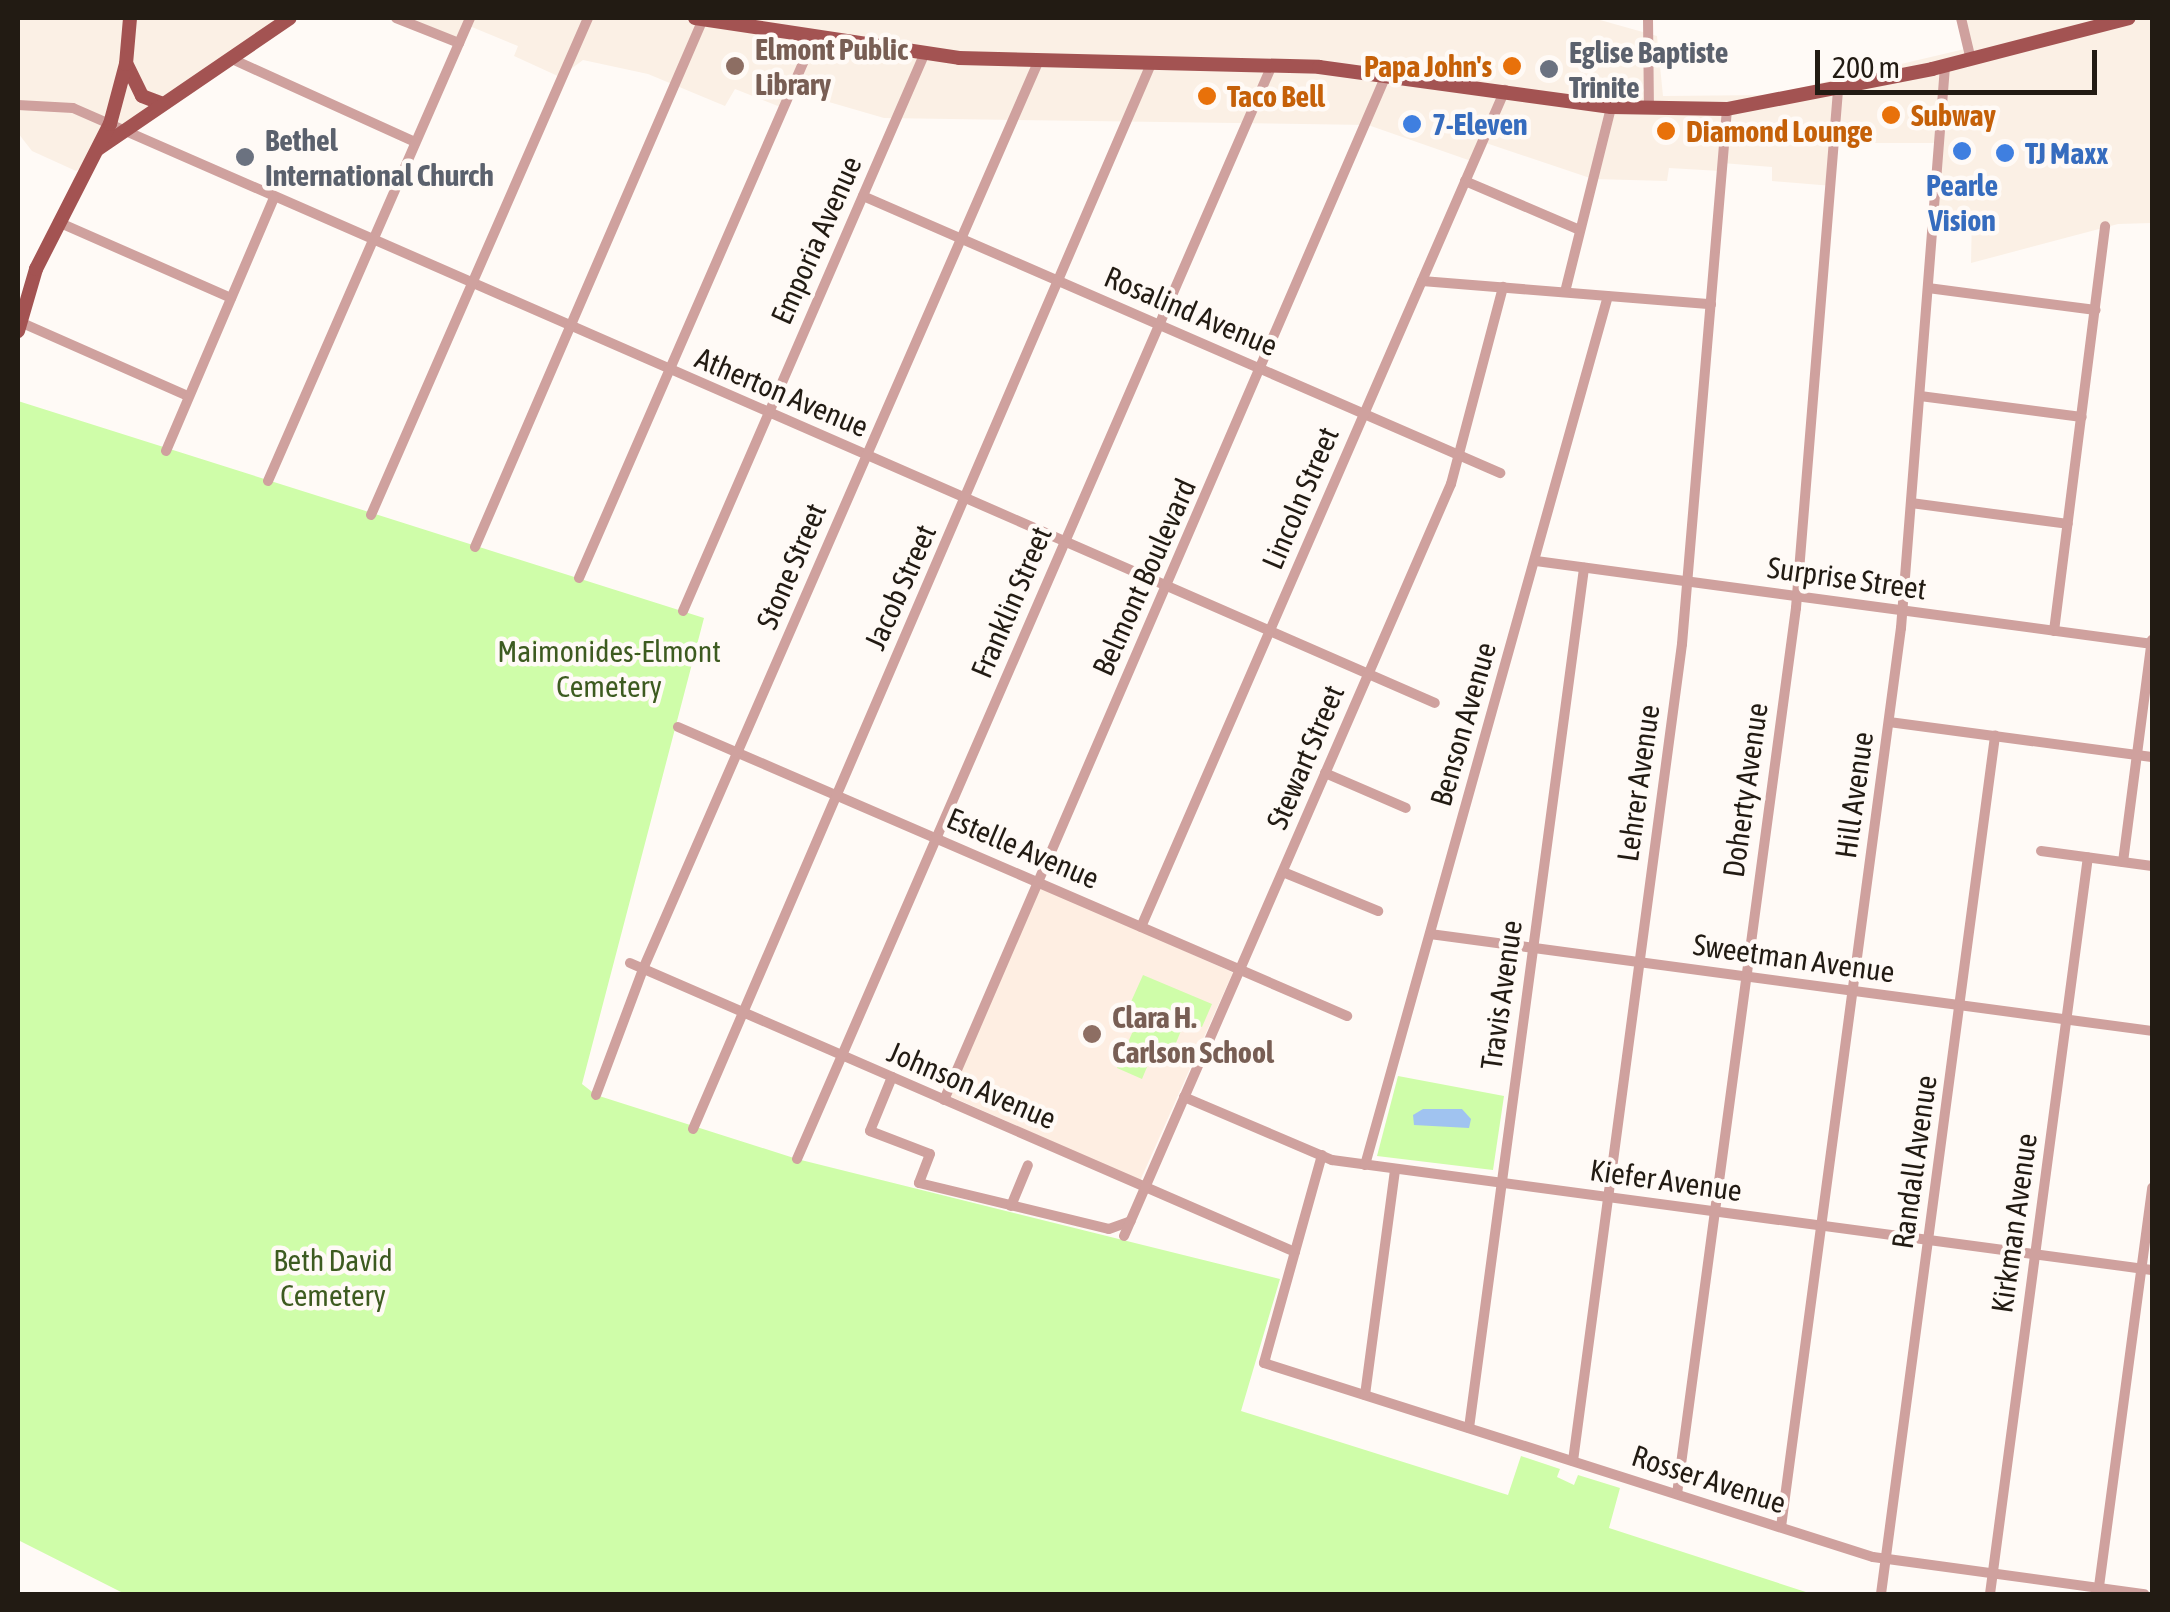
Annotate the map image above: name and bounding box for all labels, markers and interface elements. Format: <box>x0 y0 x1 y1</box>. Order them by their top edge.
scale bar <box>1820 30 2102 92</box>
place label: Elmont Public Library <box>755 31 908 102</box>
place label: Eglise Baptiste Trinite <box>1569 34 1728 104</box>
place label: Papa John's <box>1364 48 1492 84</box>
text: 200 m <box>1832 50 1900 84</box>
marker: Elmont Public Library <box>724 55 746 77</box>
marker: Papa John's <box>1501 55 1523 77</box>
marker: Eglise Baptiste Trinite <box>1538 58 1560 80</box>
place label: Taco Bell <box>1227 78 1325 114</box>
marker: Taco Bell <box>1196 85 1218 107</box>
place label: Subway <box>1911 97 1996 133</box>
marker: Subway <box>1880 104 1902 126</box>
place label: 7-Eleven <box>1432 106 1528 142</box>
marker: 7-Eleven <box>1401 113 1423 135</box>
place label: Diamond Lounge <box>1686 113 1873 149</box>
marker: Diamond Lounge <box>1655 120 1677 142</box>
place label: Bethel International Church <box>265 122 494 192</box>
place label: TJ Maxx <box>2025 135 2108 171</box>
marker: Pearle Vision <box>1951 140 1973 162</box>
marker: TJ Maxx <box>1994 142 2016 164</box>
marker: Bethel International Church <box>234 146 256 168</box>
street label: Emporia Avenue <box>763 151 869 329</box>
place label: Pearle Vision <box>1926 167 1998 238</box>
street label: Rosalind Avenue <box>1099 258 1283 364</box>
street label: Atherton Avenue <box>690 339 874 445</box>
street label: Lincoln Street <box>1254 422 1346 574</box>
street label: Belmont Boulevard <box>1085 473 1203 681</box>
street label: Stone Street <box>748 498 834 634</box>
street label: Jacob Street <box>857 519 943 655</box>
street label: Franklin Street <box>963 521 1059 683</box>
street label: Surprise Street <box>1765 549 1929 607</box>
park label: Maimonides-Elmont Cemetery <box>497 633 721 704</box>
street label: Benson Avenue <box>1422 638 1504 810</box>
street label: Stewart Street <box>1259 680 1351 834</box>
street label: Doherty Avenue <box>1715 700 1775 880</box>
street label: Lehrer Avenue <box>1609 702 1667 864</box>
street label: Hill Avenue <box>1827 729 1881 861</box>
street label: Estelle Avenue <box>942 800 1104 896</box>
street label: Travis Avenue <box>1473 918 1529 1072</box>
street label: Sweetman Avenue <box>1691 926 1897 990</box>
place label: Clara H. Carlson School <box>1112 999 1274 1070</box>
marker: Clara H. Carlson School <box>1081 1023 1103 1045</box>
street label: Johnson Avenue <box>882 1033 1062 1137</box>
street label: Randall Avenue <box>1884 1073 1944 1251</box>
street label: Kirkman Avenue <box>1984 1131 2044 1315</box>
street label: Kiefer Avenue <box>1588 1152 1744 1208</box>
park label: Beth David Cemetery <box>273 1242 393 1312</box>
street label: Rosser Avenue <box>1627 1437 1791 1521</box>

